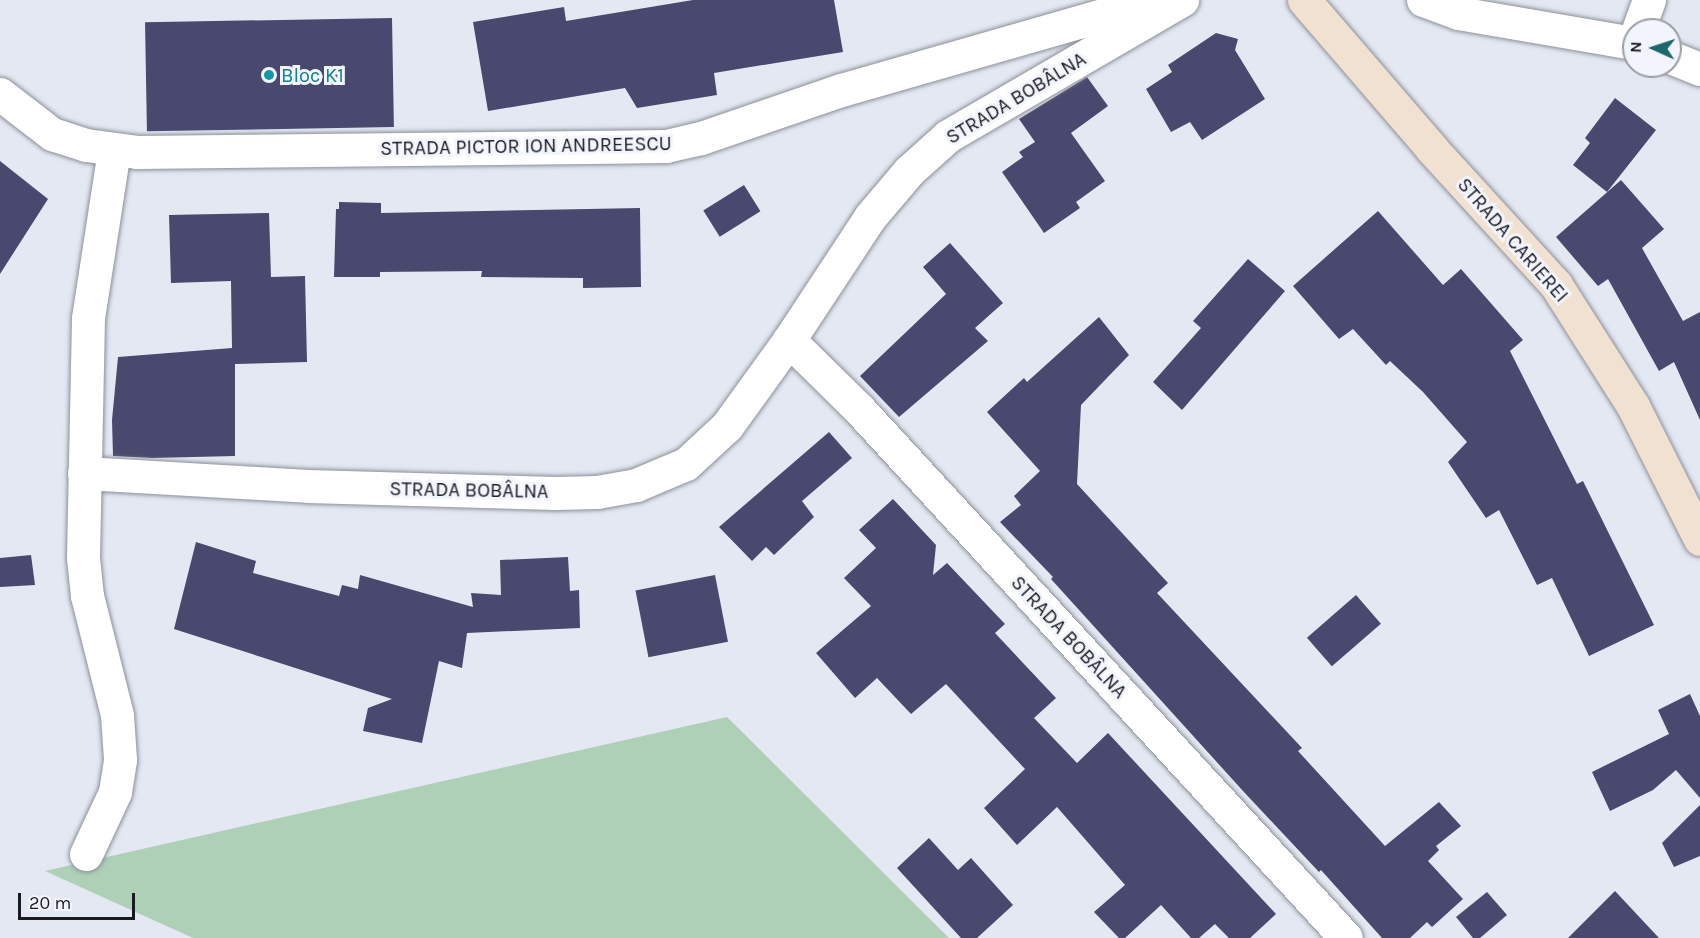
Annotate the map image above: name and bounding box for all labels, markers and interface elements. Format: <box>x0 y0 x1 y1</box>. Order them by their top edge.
north arrow <box>1622 18 1682 78</box>
text: N <box>1626 41 1645 53</box>
street label: STRADA BOBÂLNA <box>942 47 1090 149</box>
place label: Bloc K1 <box>281 63 344 87</box>
marker: Bloc K1 <box>262 68 276 82</box>
street label: STRADA PICTOR ION ANDREESCU <box>380 131 672 161</box>
street label: STRADA CARIEREI <box>1452 173 1574 307</box>
street label: STRADA BOBÂLNA <box>389 477 549 503</box>
street label: STRADA BOBÂLNA <box>1006 571 1132 703</box>
scale bar <box>21 881 138 919</box>
text: 20 m <box>29 892 71 914</box>

